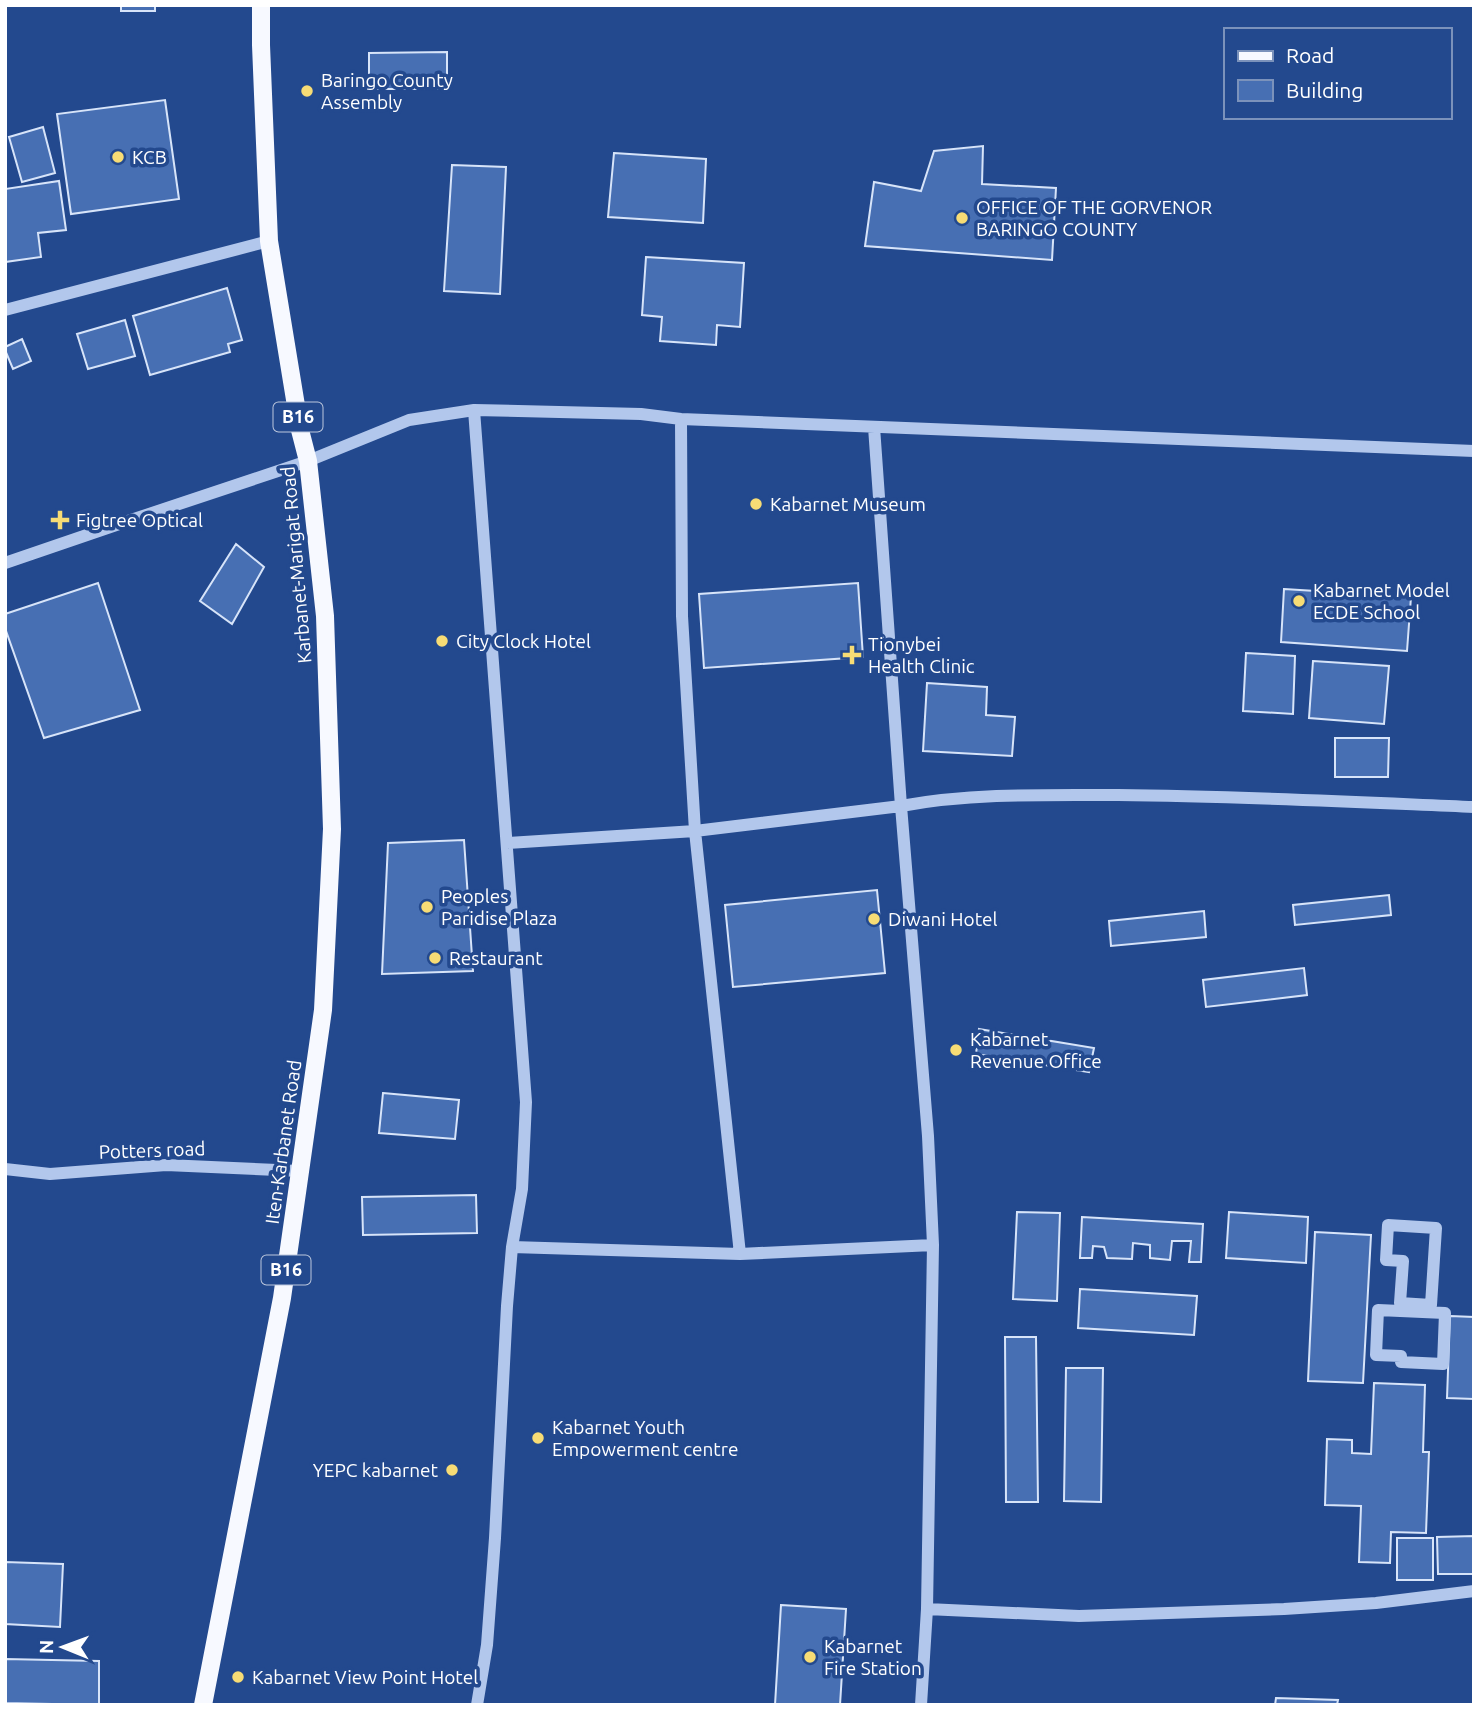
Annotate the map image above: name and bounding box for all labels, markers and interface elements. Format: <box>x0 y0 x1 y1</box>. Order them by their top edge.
legend <box>1224 28 1451 119</box>
text: Road <box>1286 43 1334 67</box>
place label: Baringo County Assembly <box>321 69 453 113</box>
text: Building <box>1286 78 1363 102</box>
marker: Baringo County Assembly <box>299 83 315 99</box>
place label: KCB <box>132 146 167 168</box>
marker: KCB <box>110 149 126 165</box>
place label: OFFICE OF THE GORVENOR BARINGO COUNTY <box>976 196 1212 240</box>
marker: OFFICE OF THE GORVENOR BARINGO COUNTY <box>954 210 970 226</box>
road number: B16 <box>274 402 322 432</box>
street label: Karbanet-Marigat Road <box>276 466 316 664</box>
place label: Kabarnet Museum <box>770 493 926 515</box>
marker: Kabarnet Museum <box>748 496 764 512</box>
place label: Figtree Optical <box>76 509 203 531</box>
marker: Figtree Optical <box>50 510 70 530</box>
place label: Kabarnet Model ECDE School <box>1313 579 1450 623</box>
marker: Kabarnet Model ECDE School <box>1291 593 1307 609</box>
place label: City Clock Hotel <box>456 630 591 652</box>
marker: City Clock Hotel <box>434 633 450 649</box>
place label: Tionybei Health Clinic <box>868 633 975 677</box>
marker: Tionybei Health Clinic <box>842 645 862 665</box>
place label: Peoples Paridise Plaza <box>441 885 557 929</box>
marker: Peoples Paridise Plaza <box>419 899 435 915</box>
place label: Diwani Hotel <box>888 908 998 930</box>
marker: Diwani Hotel <box>866 911 882 927</box>
place label: Restaurant <box>449 947 543 969</box>
marker: Restaurant <box>427 950 443 966</box>
place label: Kabarnet Revenue Office <box>970 1028 1102 1072</box>
marker: Kabarnet Revenue Office <box>948 1042 964 1058</box>
street label: Iten-Karbanet Road <box>261 1059 305 1225</box>
street label: Potters road <box>98 1137 206 1163</box>
road number: B16 <box>262 1255 310 1284</box>
place label: Kabarnet Youth Empowerment centre <box>552 1416 739 1460</box>
marker: Kabarnet Youth Empowerment centre <box>530 1430 546 1446</box>
place label: YEPC kabarnet <box>313 1459 439 1481</box>
marker: YEPC kabarnet <box>444 1462 460 1478</box>
north arrow <box>28 1612 98 1682</box>
place label: Kabarnet Fire Station <box>824 1635 922 1679</box>
text: N <box>35 1639 57 1654</box>
marker: Kabarnet Fire Station <box>802 1649 818 1665</box>
place label: Kabarnet View Point Hotel <box>252 1666 478 1688</box>
marker: Kabarnet View Point Hotel <box>230 1669 246 1685</box>

